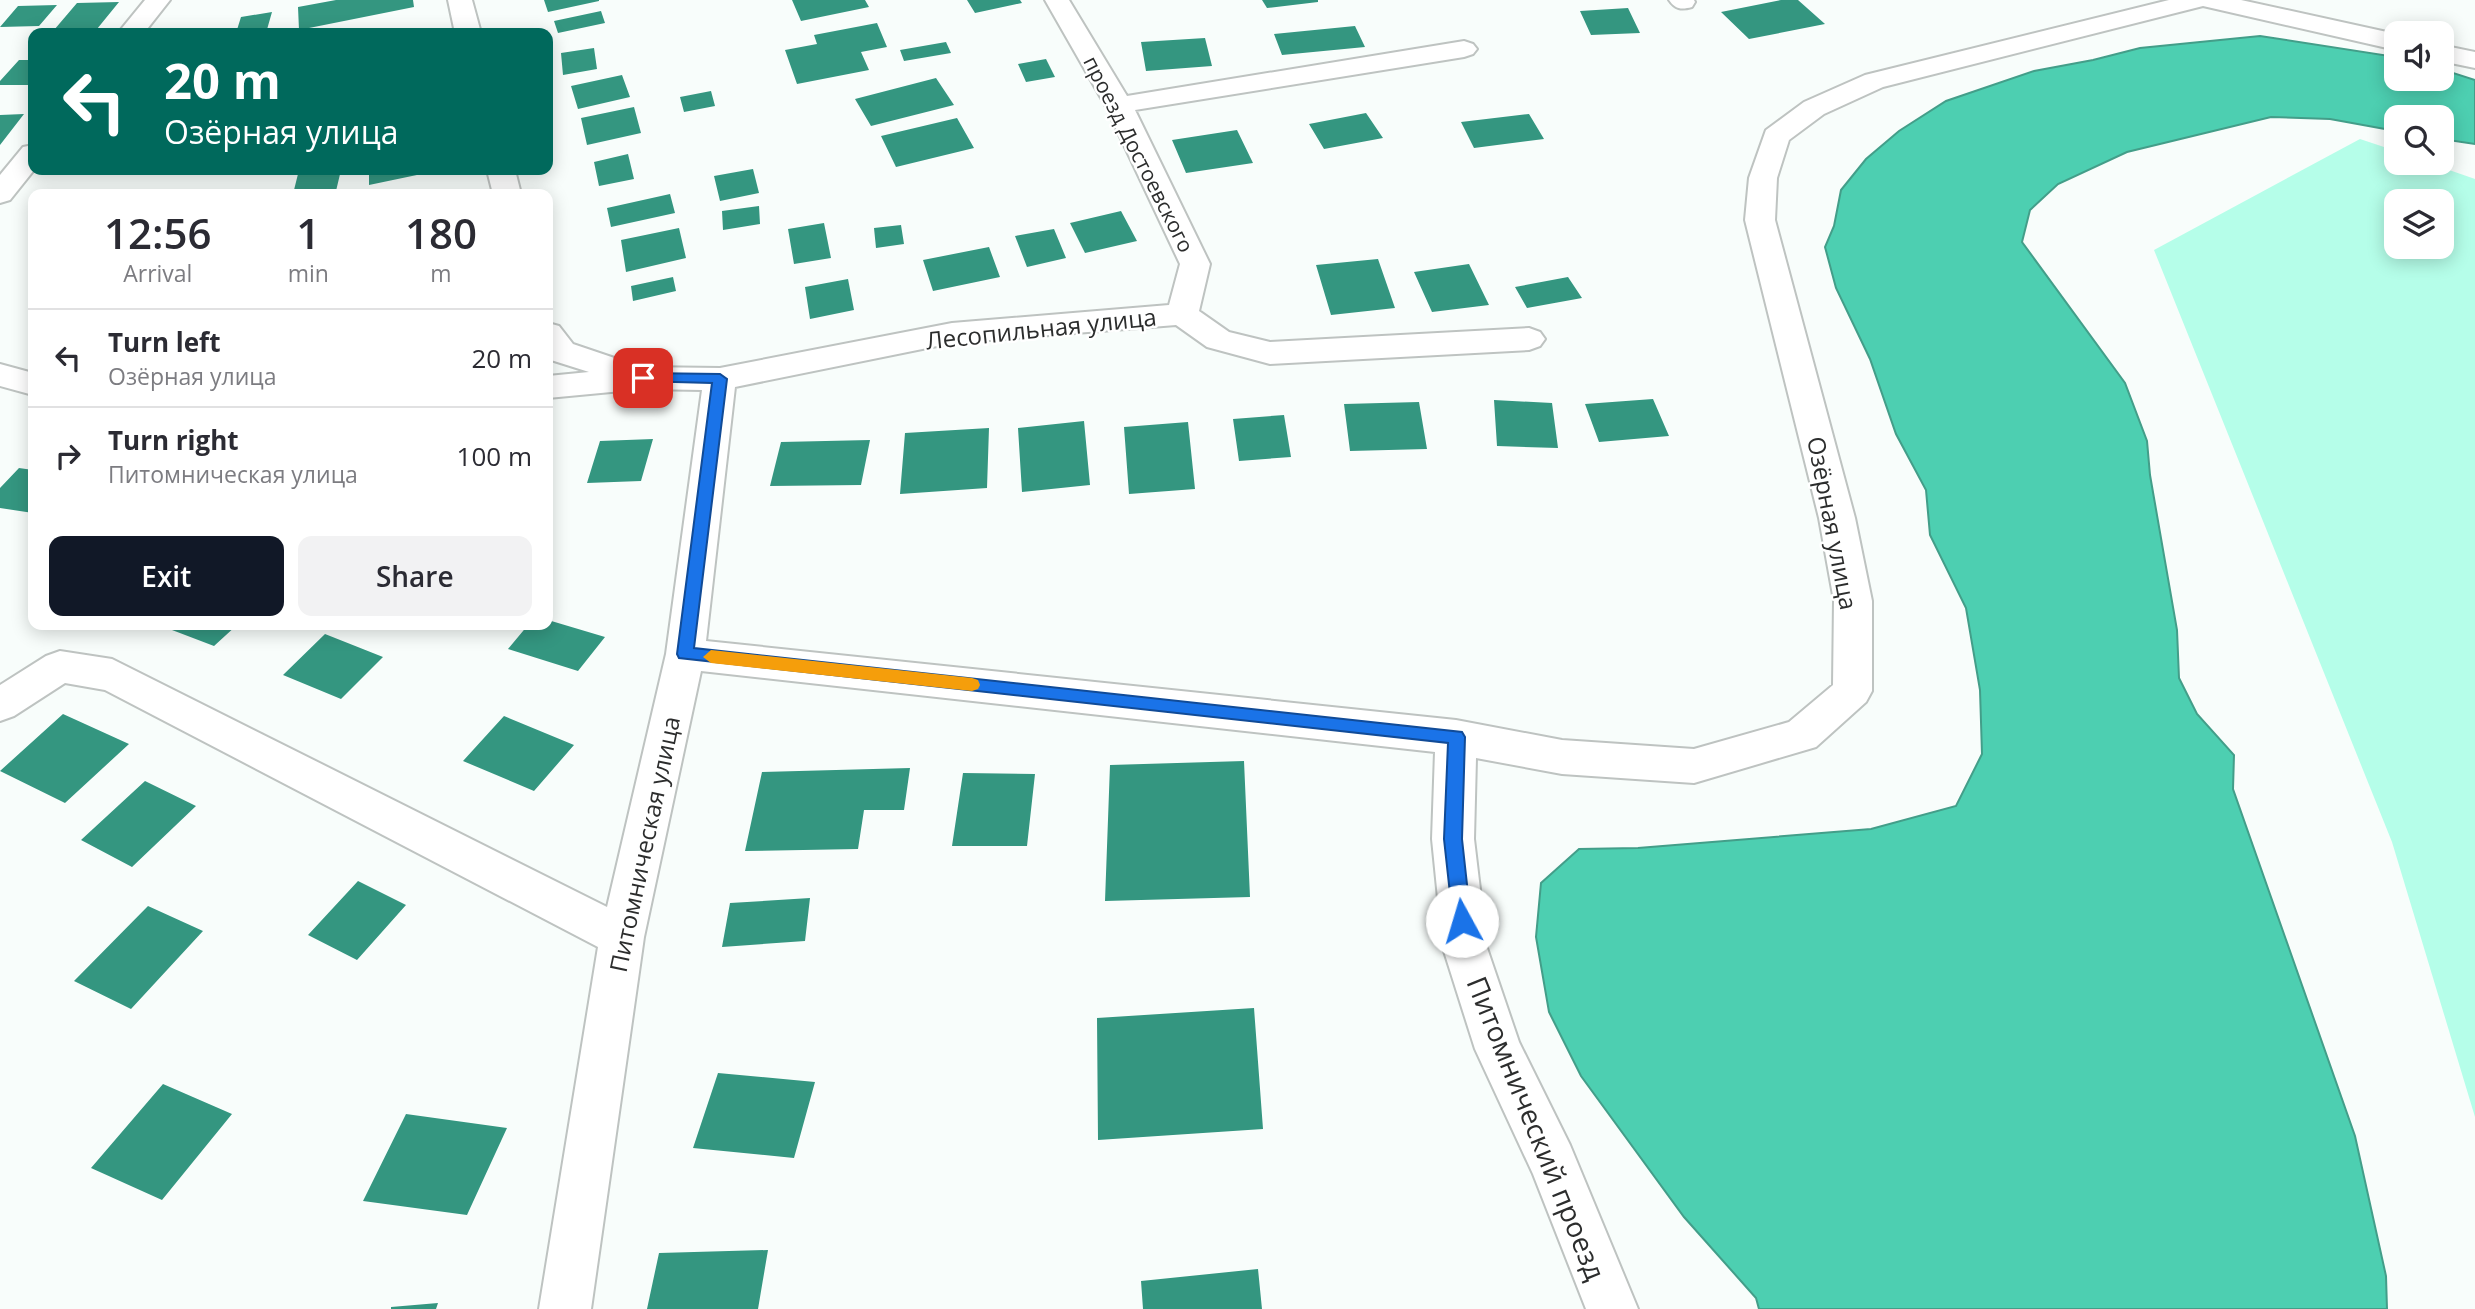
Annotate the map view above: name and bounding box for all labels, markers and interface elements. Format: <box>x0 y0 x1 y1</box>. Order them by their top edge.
map controls <box>2384 21 2454 259</box>
button: sound <box>2384 21 2454 91</box>
text: 20 m <box>164 47 281 113</box>
street label: проезд Достоевского <box>1077 51 1201 257</box>
icon: left <box>49 56 140 147</box>
button: search <box>2384 105 2454 175</box>
text: Озёрная улица <box>164 110 398 153</box>
button: layers <box>2384 189 2454 259</box>
text: 12:56 <box>104 204 212 261</box>
text: 1 <box>296 204 320 261</box>
text: 180 <box>405 204 477 261</box>
text: Arrival <box>123 257 192 289</box>
text: min <box>288 257 329 289</box>
text: m <box>430 257 452 289</box>
street label: Лесопильная улица <box>924 299 1158 357</box>
text: Turn left <box>108 324 220 360</box>
icon: left <box>49 339 87 377</box>
text: 20 m <box>471 340 532 376</box>
pin <box>613 348 673 408</box>
icon: arrive <box>624 359 662 397</box>
text: Озёрная улица <box>108 360 277 392</box>
text: Turn right <box>108 422 239 458</box>
street label: Озёрная улица <box>1800 434 1866 612</box>
icon: right <box>49 437 87 475</box>
text: 100 m <box>457 438 532 474</box>
text: Питомническая улица <box>108 458 358 490</box>
button: Exit <box>49 536 284 616</box>
button: Share <box>298 536 532 616</box>
street label: Питомническая улица <box>601 713 687 975</box>
position arrow <box>1425 884 1499 958</box>
street label: Питомнический проезд <box>1459 970 1615 1286</box>

